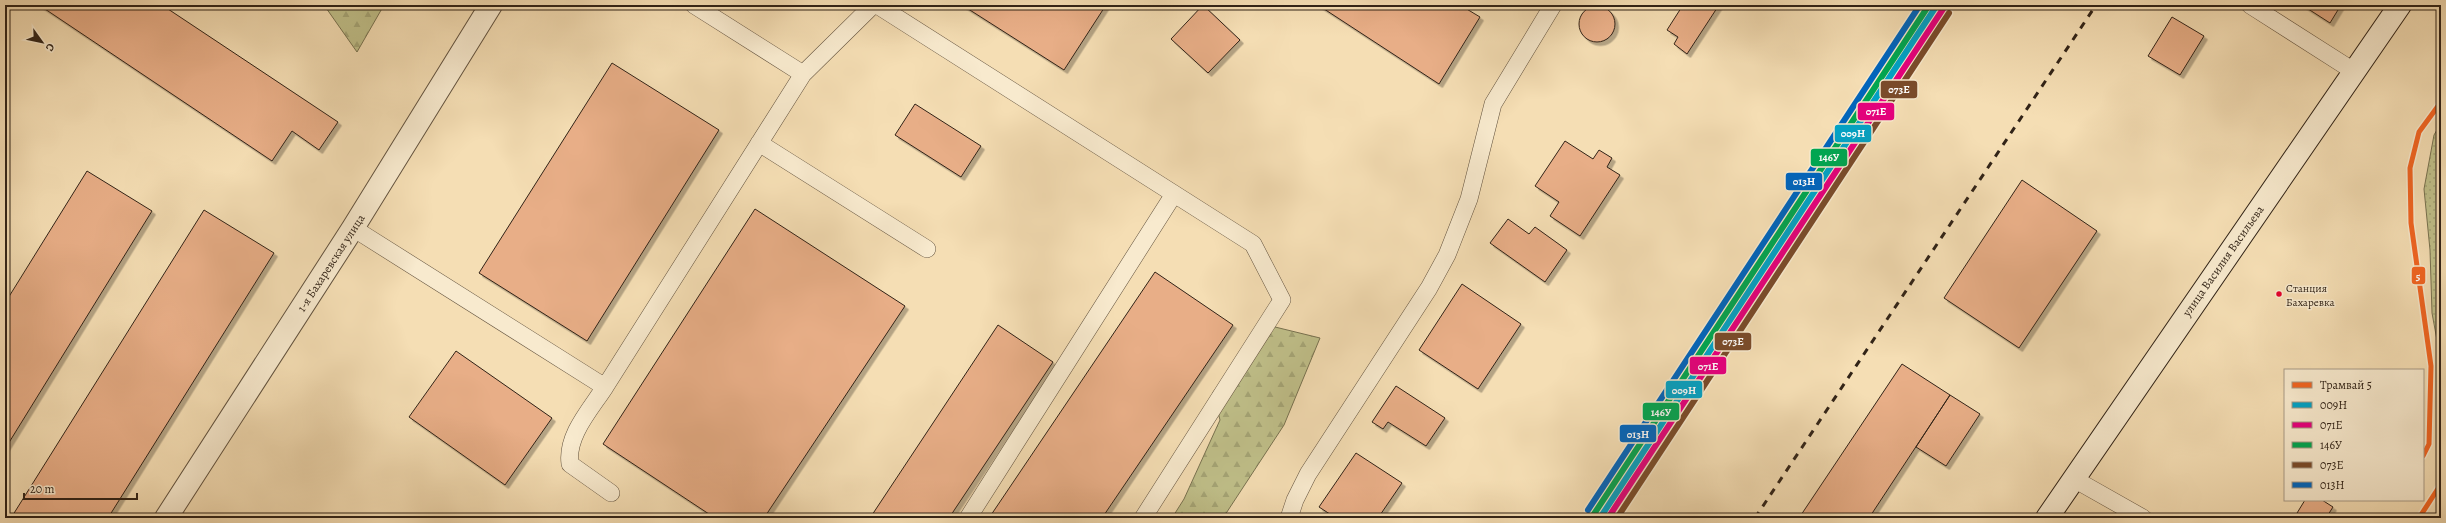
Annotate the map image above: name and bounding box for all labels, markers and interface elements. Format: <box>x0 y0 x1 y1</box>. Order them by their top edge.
north arrow <box>22 22 62 62</box>
text: С <box>42 40 58 54</box>
line badge: 073Е <box>1880 80 1918 99</box>
text: 073Е <box>1888 82 1910 97</box>
line badge: 071Е <box>1857 102 1895 121</box>
text: 071Е <box>1866 104 1887 119</box>
line badge: 009Н <box>1834 124 1872 143</box>
text: 009Н <box>1841 126 1865 141</box>
line badge: 146У <box>1810 148 1848 167</box>
text: 146У <box>1819 150 1840 165</box>
line badge: 013Н <box>1785 172 1823 191</box>
text: 013Н <box>1793 174 1815 189</box>
street label: улица Василия Васильева <box>2178 202 2268 320</box>
street label: 1-я Бахаревская улица <box>293 211 369 315</box>
line badge: 5 <box>2411 266 2426 285</box>
text: 5 <box>2416 269 2421 284</box>
place label: Станция Бахаревка <box>2286 281 2335 310</box>
marker: Станция Бахаревка <box>2274 289 2284 299</box>
line badge: 073Е <box>1714 332 1752 351</box>
text: 073Е <box>1722 334 1744 349</box>
line badge: 071Е <box>1689 356 1727 375</box>
text: 071Е <box>1698 359 1719 374</box>
legend <box>2284 369 2424 501</box>
text: Трамвай 5 <box>2320 377 2372 393</box>
line badge: 009Н <box>1665 380 1703 399</box>
text: 009Н <box>1672 383 1696 398</box>
text: 009Н <box>2320 397 2347 413</box>
line badge: 146У <box>1642 402 1680 421</box>
text: 146У <box>1651 405 1672 420</box>
text: 071Е <box>2320 417 2343 433</box>
line badge: 013Н <box>1619 424 1657 443</box>
text: 013Н <box>1627 427 1649 442</box>
text: 146У <box>2320 437 2342 453</box>
text: 073Е <box>2320 457 2344 473</box>
scale bar <box>24 475 137 501</box>
text: 013Н <box>2320 477 2345 493</box>
text: 20 m <box>30 481 54 497</box>

